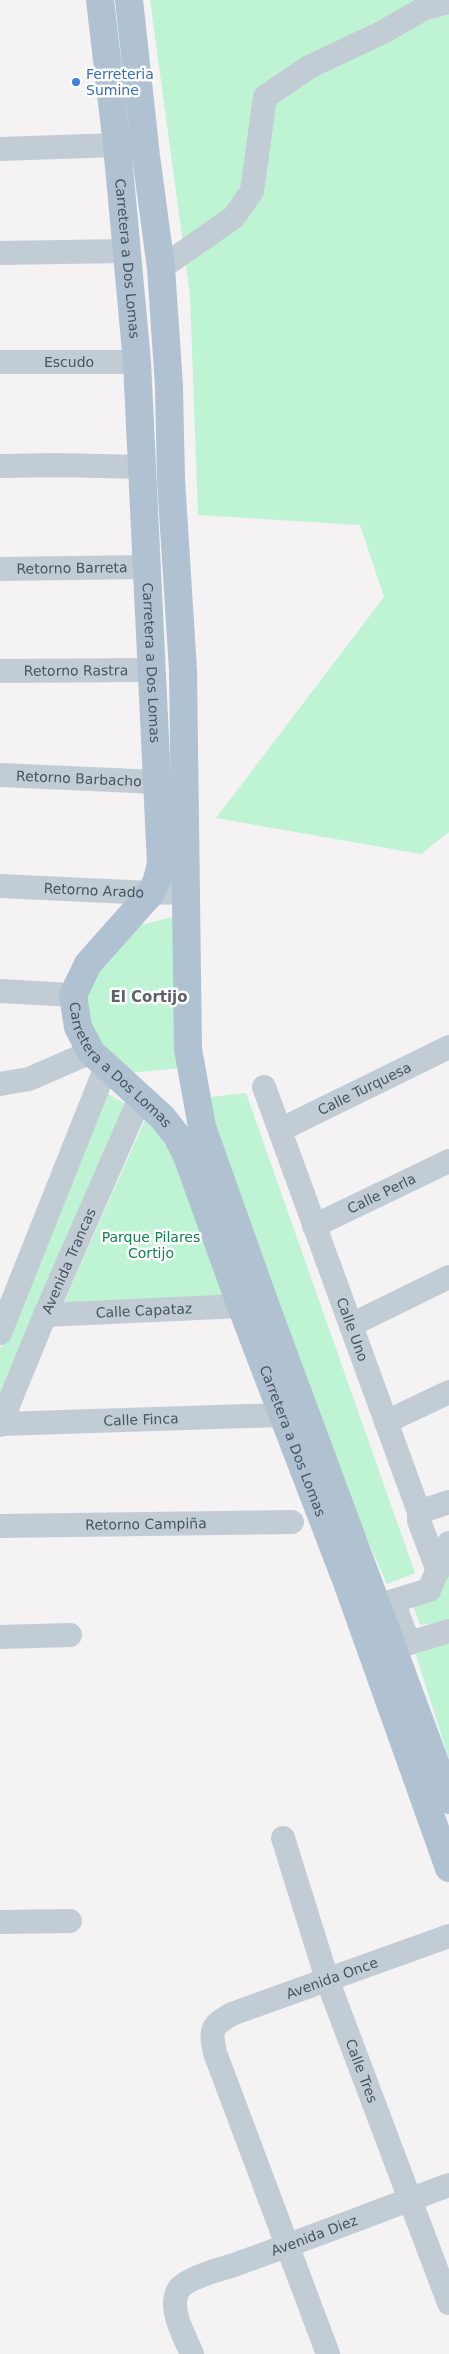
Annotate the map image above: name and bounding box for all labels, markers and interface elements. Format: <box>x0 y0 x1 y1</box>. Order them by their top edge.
place label: Ferreteria Sumine <box>86 66 154 98</box>
marker: Ferreteria Sumine <box>70 76 82 88</box>
street label: Carretera a Dos Lomas <box>112 178 143 339</box>
street label: Escudo <box>44 354 94 370</box>
street label: Retorno Barreta <box>16 559 128 577</box>
street label: Carretera a Dos Lomas <box>140 582 163 743</box>
street label: Retorno Rastra <box>24 662 128 679</box>
street label: Retorno Barbacho <box>16 768 142 789</box>
street label: Retorno Arado <box>43 880 145 901</box>
district label: El Cortijo <box>110 988 188 1006</box>
street label: Carretera a Dos Lomas <box>66 1001 175 1131</box>
street label: Calle Turquesa <box>315 1059 414 1118</box>
street label: Calle Perla <box>345 1170 418 1217</box>
street label: Avenida Trancas <box>39 1206 99 1316</box>
park label: Parque Pilares Cortijo <box>102 1229 200 1261</box>
street label: Calle Uno <box>333 1295 371 1364</box>
street label: Calle Capataz <box>95 1300 192 1321</box>
street label: Carretera a Dos Lomas <box>257 1363 329 1519</box>
street label: Calle Finca <box>103 1410 179 1429</box>
street label: Retorno Campiña <box>85 1515 207 1533</box>
street label: Avenida Once <box>284 1954 380 2002</box>
street label: Calle Tres <box>342 2037 381 2105</box>
street label: Avenida Diez <box>269 2212 360 2259</box>

